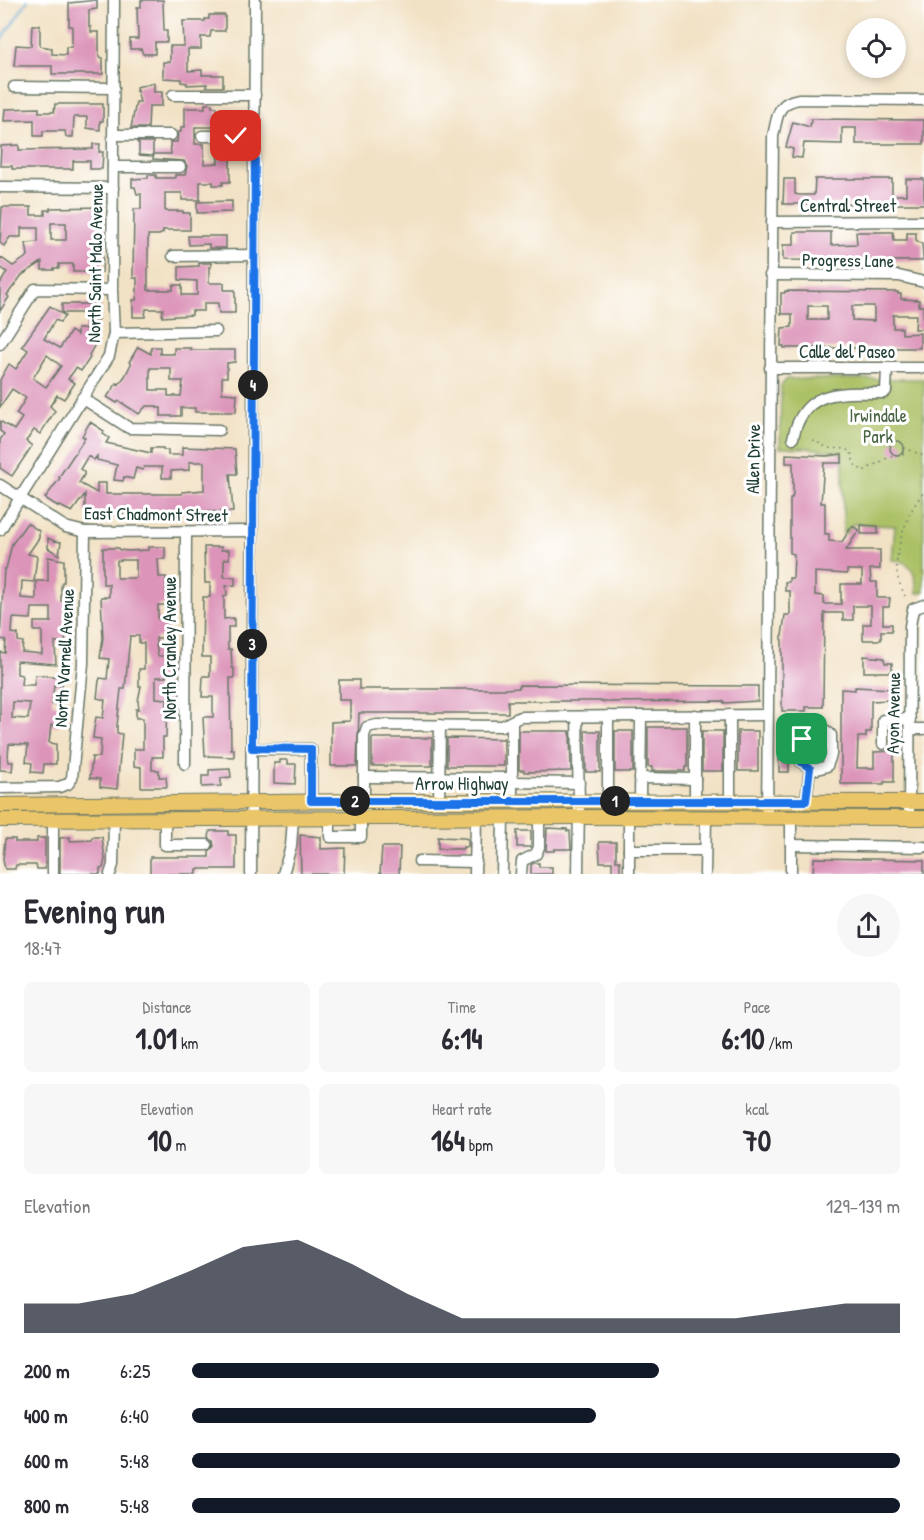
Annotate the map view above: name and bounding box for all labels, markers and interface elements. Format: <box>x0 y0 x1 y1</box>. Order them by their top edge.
map controls <box>846 18 906 78</box>
button: locate <box>846 18 906 78</box>
pin <box>210 110 261 161</box>
icon: check <box>219 119 252 152</box>
street label: North Saint Malo Avenue <box>81 183 109 343</box>
street label: Central Street <box>800 193 897 218</box>
street label: Progress Lane <box>802 247 894 273</box>
street label: Calle del Paseo <box>799 339 895 364</box>
pin: 4 <box>238 370 268 400</box>
text: 4 <box>250 374 256 396</box>
park label: Irwindale Park <box>849 403 907 449</box>
street label: Allen Drive <box>740 424 766 494</box>
street label: East Chadmont Street <box>84 500 229 528</box>
street label: North Cranley Avenue <box>157 577 182 720</box>
street label: North Varnell Avenue <box>48 588 80 728</box>
pin: 3 <box>237 629 267 659</box>
text: 3 <box>248 633 256 655</box>
street label: Ayon Avenue <box>880 672 906 754</box>
pin <box>776 713 827 764</box>
icon: arrive <box>785 722 818 755</box>
street label: Arrow Highway <box>415 771 509 796</box>
pin: 2 <box>340 786 370 816</box>
pin: 1 <box>600 786 630 816</box>
text: 2 <box>351 790 359 812</box>
text: 1 <box>612 790 618 812</box>
text: Evening run <box>24 889 165 933</box>
button: share <box>837 894 900 957</box>
text: 18:47 <box>24 934 62 961</box>
text: Distance <box>143 996 191 1018</box>
text: Time <box>448 996 476 1018</box>
text: Pace <box>744 996 770 1018</box>
text: 1.01 <box>136 1018 177 1058</box>
text: 6:14 <box>441 1018 483 1058</box>
text: 6:10 <box>721 1018 765 1058</box>
text: km <box>177 1032 198 1054</box>
text: /km <box>765 1032 793 1054</box>
text: Elevation <box>140 1098 194 1120</box>
text: Heart rate <box>432 1098 492 1120</box>
text: kcal <box>745 1098 769 1120</box>
text: 10 <box>148 1120 172 1160</box>
text: 164 <box>431 1120 465 1160</box>
text: 70 <box>743 1120 771 1160</box>
text: m <box>172 1134 186 1156</box>
text: bpm <box>465 1134 493 1156</box>
text: Elevation <box>24 1192 90 1219</box>
text: 129–139 m <box>826 1192 900 1219</box>
text: 200 m <box>24 1357 69 1384</box>
text: 6:25 <box>120 1357 150 1384</box>
text: 400 m <box>24 1402 68 1429</box>
text: 6:40 <box>120 1402 149 1429</box>
text: 600 m <box>24 1447 68 1474</box>
text: 5:48 <box>120 1447 149 1474</box>
text: 800 m <box>24 1492 69 1519</box>
text: 5:48 <box>120 1492 149 1519</box>

